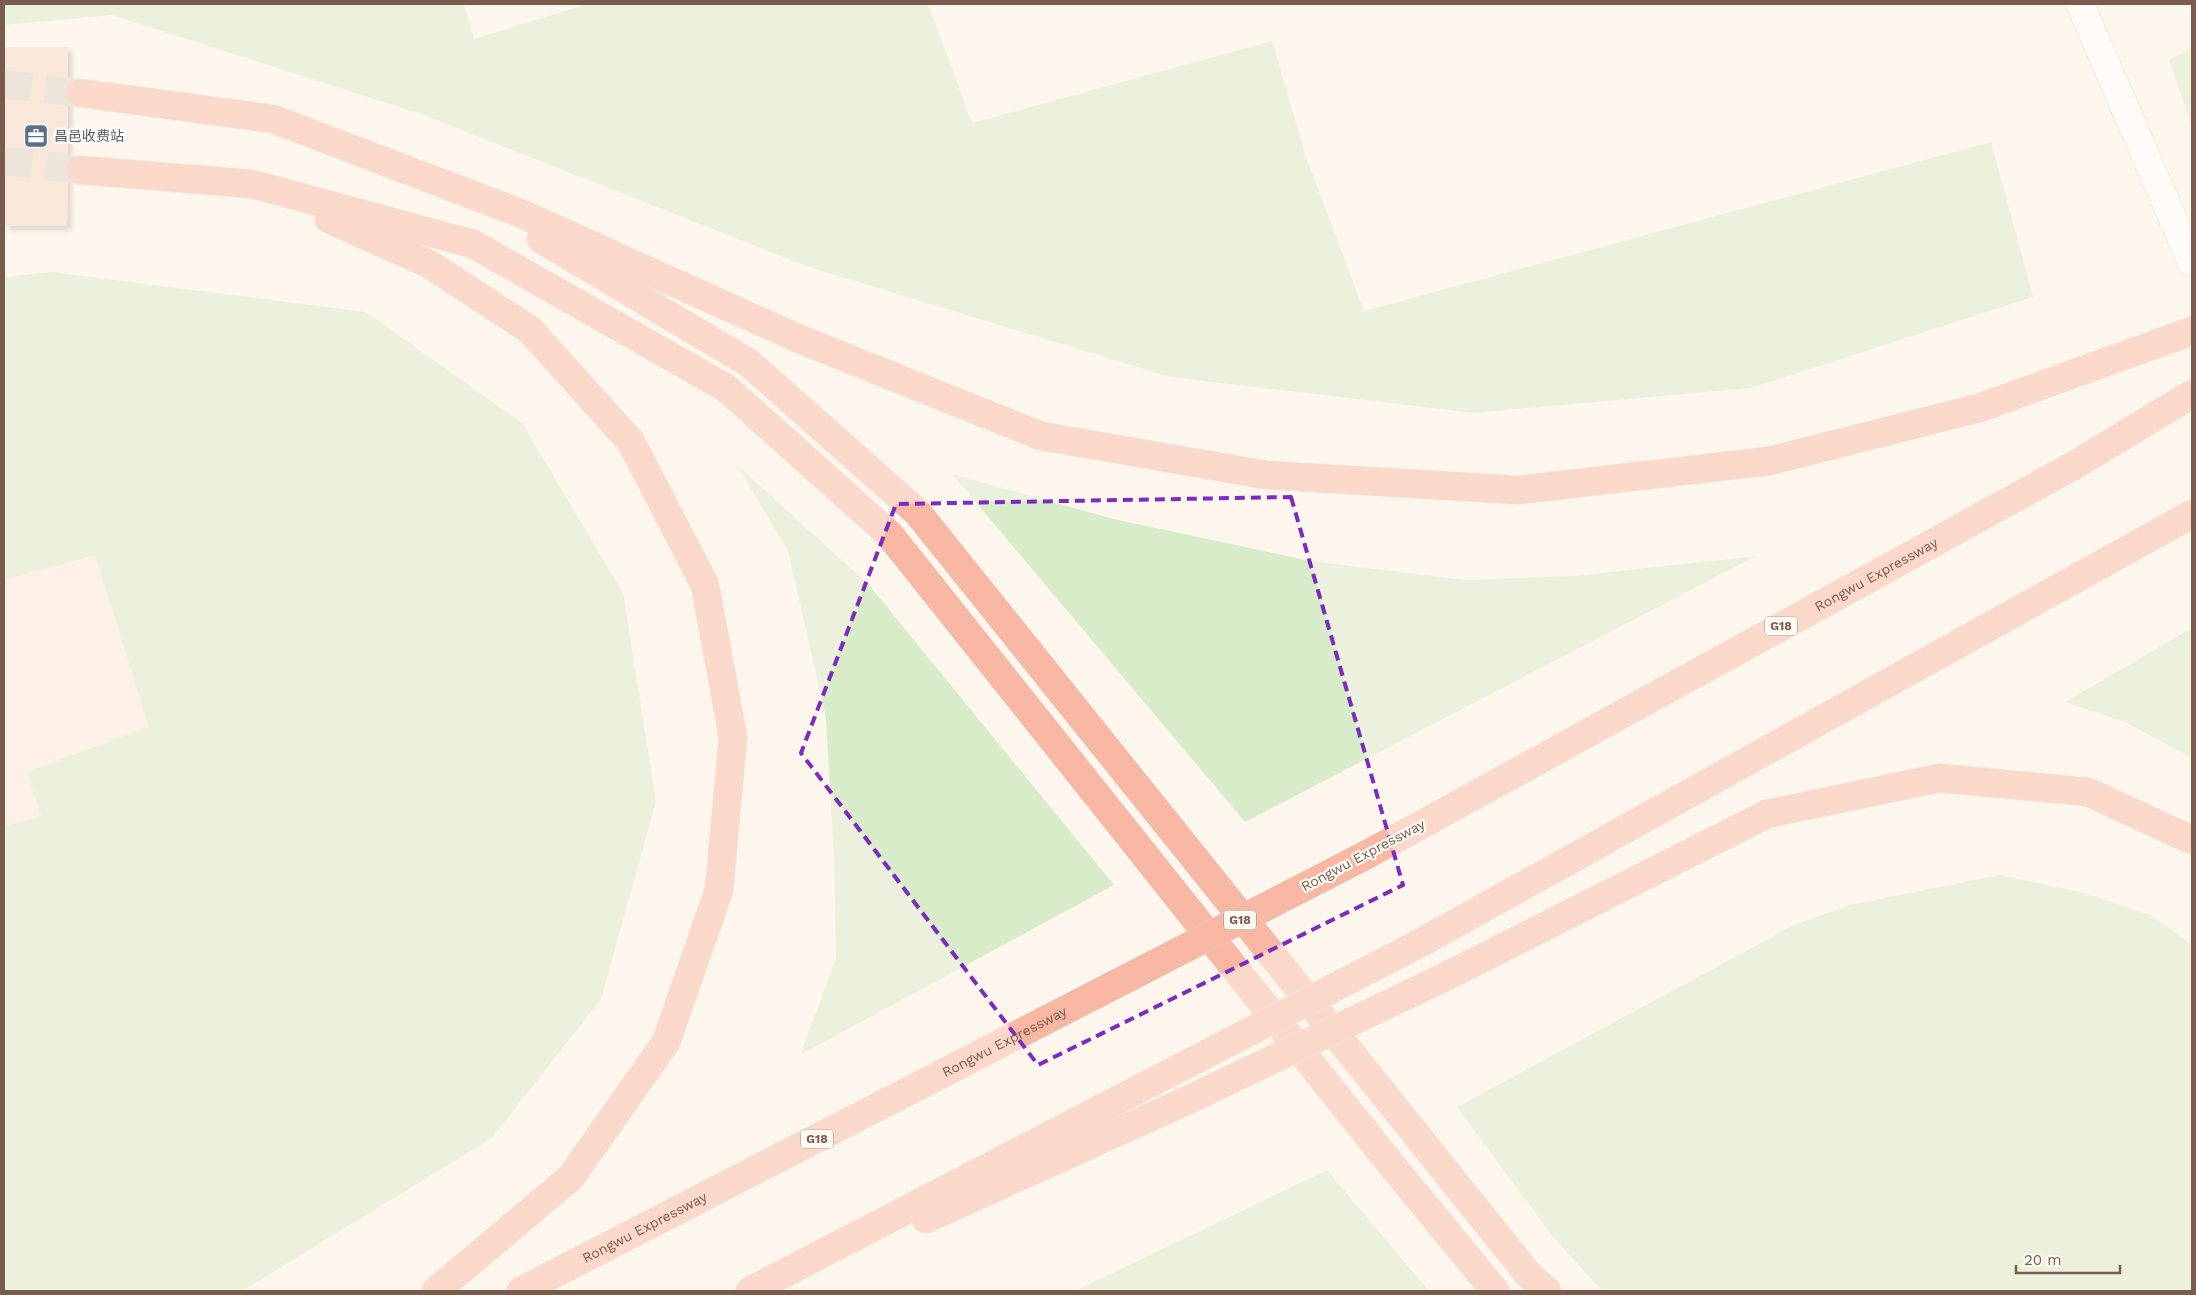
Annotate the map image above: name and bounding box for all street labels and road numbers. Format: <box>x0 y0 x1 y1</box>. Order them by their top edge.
street label: Rongwu Expressway <box>1812 534 1941 615</box>
road number: G18 <box>1765 616 1797 636</box>
street label: Rongwu Expressway <box>1298 815 1428 894</box>
road number: G18 <box>1224 910 1256 930</box>
street label: Rongwu Expressway <box>939 1002 1070 1080</box>
road number: G18 <box>801 1130 833 1148</box>
street label: Rongwu Expressway <box>580 1188 710 1266</box>

